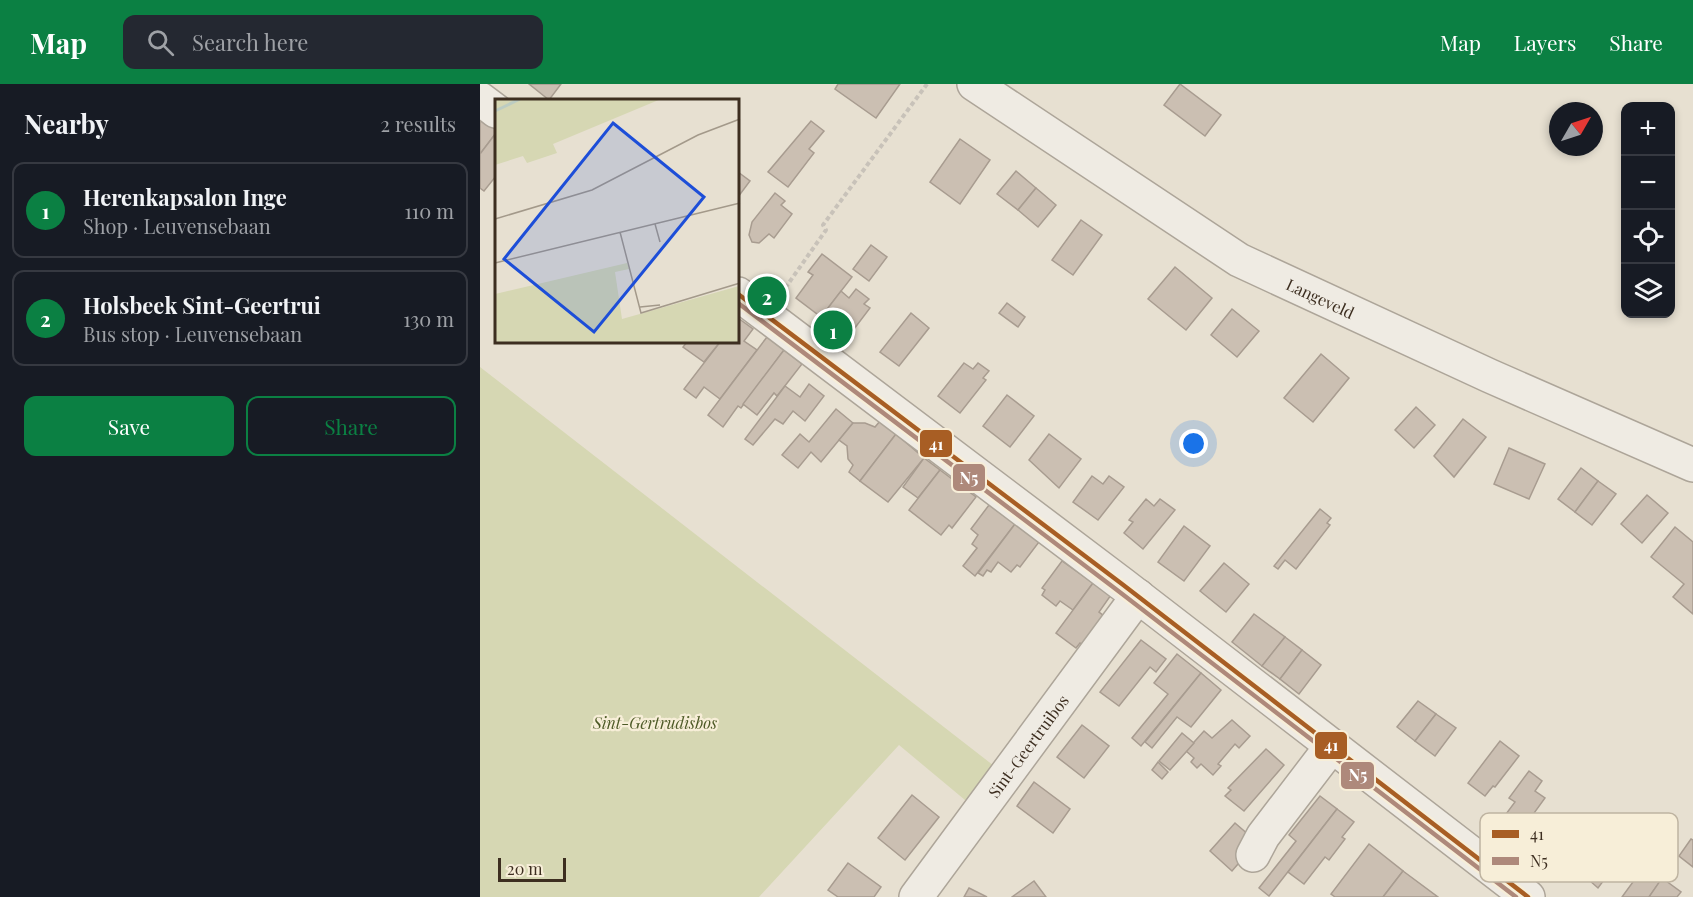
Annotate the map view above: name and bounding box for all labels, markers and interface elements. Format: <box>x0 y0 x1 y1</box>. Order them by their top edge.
search box <box>123 15 543 69</box>
text: Map <box>30 24 87 61</box>
icon: search <box>144 26 177 59</box>
text: Search here <box>192 27 308 57</box>
text: Map <box>1440 28 1481 56</box>
text: Layers <box>1514 28 1576 56</box>
text: Share <box>1609 28 1663 56</box>
inset map <box>495 99 740 344</box>
north arrow <box>1549 102 1603 156</box>
map controls <box>1621 102 1675 318</box>
button: + <box>1621 102 1675 156</box>
text: Nearby <box>24 106 109 141</box>
text: 2 results <box>381 110 456 137</box>
button: − <box>1621 156 1675 210</box>
text: Herenkapsalon Inge <box>83 182 287 212</box>
text: 1 <box>42 197 49 224</box>
text: 110 m <box>404 197 454 224</box>
button: locate <box>1621 210 1675 264</box>
text: Shop · Leuvensebaan <box>83 212 271 239</box>
button: layers <box>1621 264 1675 318</box>
street label: Langeveld <box>1283 273 1358 322</box>
pin: 2 <box>748 274 786 318</box>
text: Holsbeek Sint-Geertrui <box>83 290 321 320</box>
text: 2 <box>40 305 51 332</box>
text: 130 m <box>403 305 454 332</box>
pin: 1 <box>814 308 852 352</box>
text: Bus stop · Leuvensebaan <box>83 320 302 347</box>
button: Save <box>24 396 234 456</box>
button: Share <box>246 396 456 456</box>
line badge: 41 <box>919 429 953 458</box>
your location <box>1179 429 1208 458</box>
text: 41 <box>929 433 943 454</box>
line badge: N5 <box>952 463 986 492</box>
text: N5 <box>960 467 978 488</box>
street label: Sint-Geertruibos <box>983 690 1073 801</box>
park label: Sint-Gertrudisbos <box>592 712 717 733</box>
line badge: 41 <box>1314 731 1348 760</box>
text: 41 <box>1324 734 1338 755</box>
line badge: N5 <box>1340 761 1375 790</box>
text: N5 <box>1349 764 1367 785</box>
legend <box>1480 813 1678 882</box>
text: 41 <box>1530 823 1544 844</box>
text: N5 <box>1530 850 1548 871</box>
scale bar <box>498 855 566 882</box>
text: 20 m <box>507 858 542 879</box>

